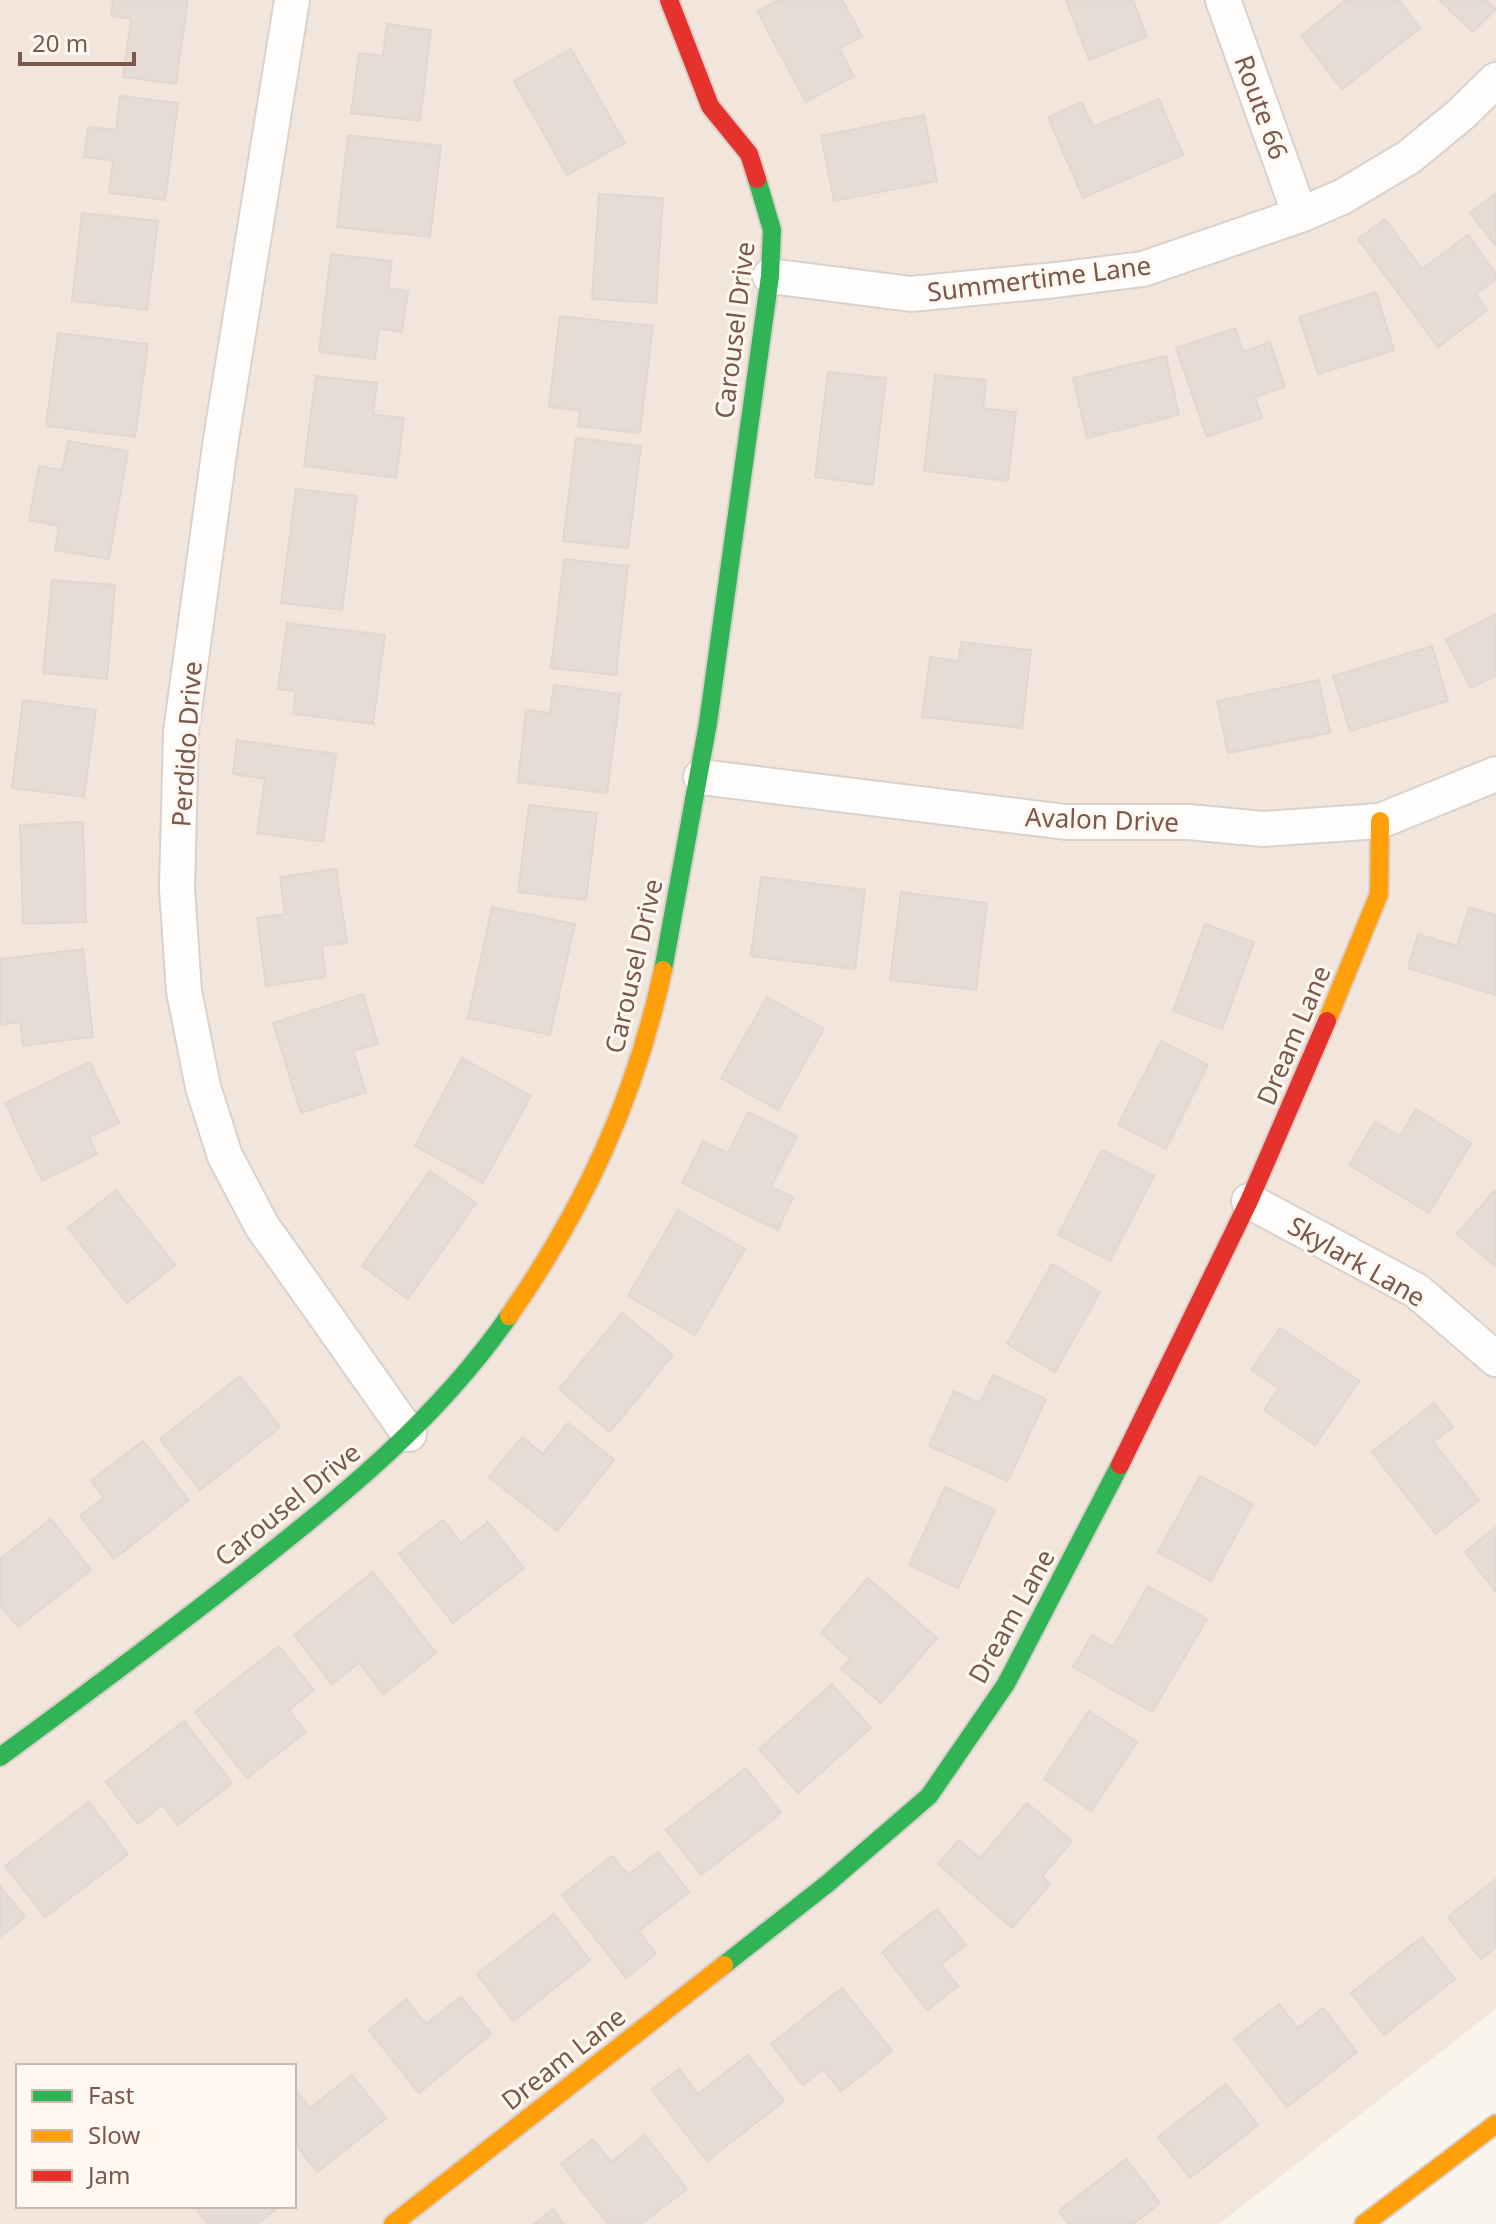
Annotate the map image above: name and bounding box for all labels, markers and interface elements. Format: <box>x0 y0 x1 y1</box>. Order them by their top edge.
scale bar <box>20 16 134 66</box>
text: 20 m <box>32 26 88 59</box>
street label: Route 66 <box>1227 50 1297 164</box>
street label: Carousel Drive <box>705 240 763 420</box>
street label: Summertime Lane <box>925 246 1153 310</box>
street label: Perdido Drive <box>162 660 210 828</box>
street label: Avalon Drive <box>1024 798 1180 840</box>
street label: Carousel Drive <box>595 875 671 1057</box>
street label: Dream Lane <box>1247 960 1339 1110</box>
street label: Skylark Lane <box>1282 1207 1432 1315</box>
street label: Carousel Drive <box>207 1434 367 1574</box>
street label: Dream Lane <box>959 1542 1063 1690</box>
street label: Dream Lane <box>493 1998 633 2118</box>
legend <box>16 2064 296 2208</box>
text: Fast <box>88 2078 134 2111</box>
text: Slow <box>88 2118 140 2151</box>
text: Jam <box>86 2158 130 2191</box>

